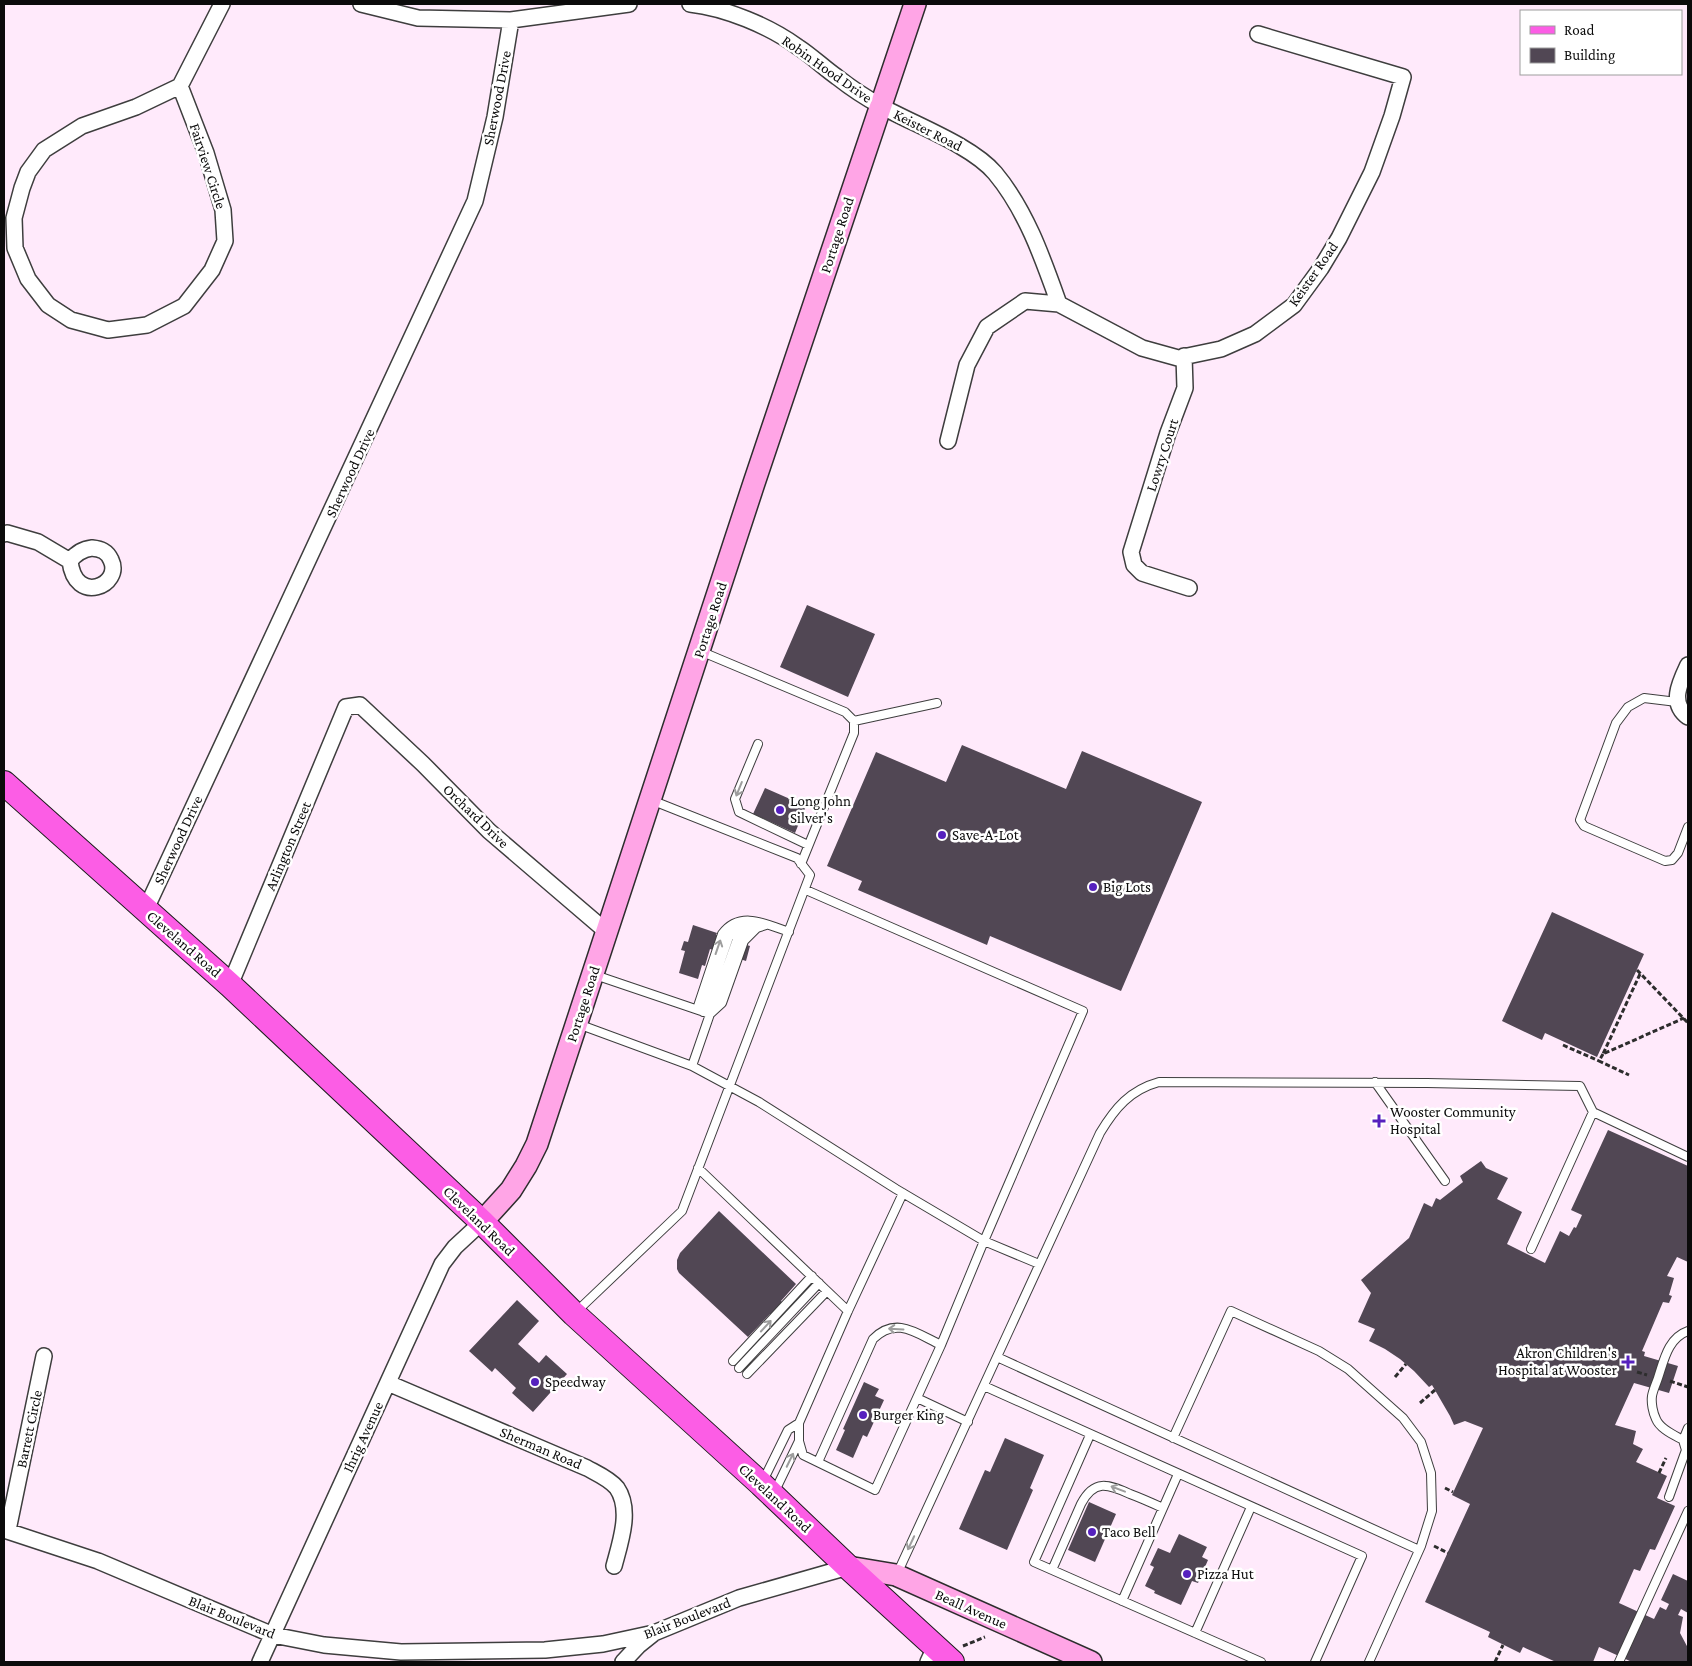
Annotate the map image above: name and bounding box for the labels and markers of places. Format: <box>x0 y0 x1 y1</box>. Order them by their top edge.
place label: Long John Silver's <box>790 793 851 826</box>
marker: Long John Silver's <box>774 804 786 816</box>
place label: Save-A-Lot <box>952 827 1020 843</box>
marker: Save-A-Lot <box>936 829 948 841</box>
place label: Big Lots <box>1103 879 1151 896</box>
marker: Big Lots <box>1087 881 1099 893</box>
place label: Wooster Community Hospital <box>1390 1104 1516 1138</box>
marker: Wooster Community Hospital <box>1372 1114 1386 1128</box>
place label: Akron Children's Hospital at Wooster <box>1498 1345 1618 1379</box>
marker: Akron Children's Hospital at Wooster <box>1621 1355 1635 1369</box>
place label: Speedway <box>545 1374 606 1391</box>
marker: Speedway <box>529 1376 541 1388</box>
place label: Burger King <box>873 1407 944 1424</box>
marker: Burger King <box>857 1409 869 1421</box>
place label: Taco Bell <box>1102 1524 1156 1540</box>
marker: Taco Bell <box>1086 1526 1098 1538</box>
place label: Pizza Hut <box>1197 1566 1255 1582</box>
marker: Pizza Hut <box>1181 1568 1193 1580</box>

